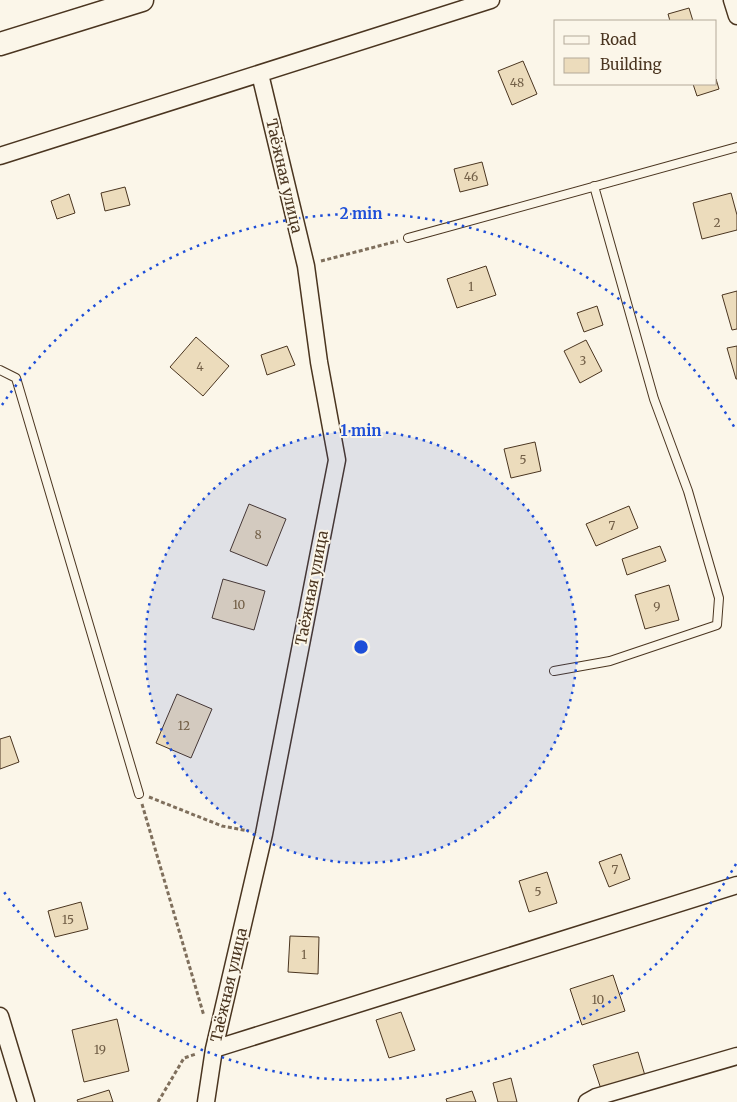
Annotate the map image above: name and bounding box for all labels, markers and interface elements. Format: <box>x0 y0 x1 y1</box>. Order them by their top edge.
legend <box>554 20 717 85</box>
text: Road <box>600 30 636 49</box>
text: Building <box>600 55 662 74</box>
house number: 48 <box>510 75 524 90</box>
street label: Таёжная улица <box>262 117 307 235</box>
house number: 46 <box>464 169 478 184</box>
text: 2 min <box>340 204 382 223</box>
house number: 2 <box>713 215 721 230</box>
house number: 1 <box>468 279 474 294</box>
house number: 3 <box>580 353 587 368</box>
house number: 4 <box>196 359 204 374</box>
text: 1 min <box>341 421 381 440</box>
house number: 5 <box>519 452 527 467</box>
house number: 7 <box>609 518 616 533</box>
house number: 8 <box>254 527 262 542</box>
street label: Таёжная улица <box>291 529 332 647</box>
house number: 10 <box>233 597 246 612</box>
house number: 9 <box>653 599 661 614</box>
centre of rings <box>352 638 370 656</box>
house number: 12 <box>178 718 190 733</box>
house number: 7 <box>612 862 619 877</box>
house number: 5 <box>534 884 542 899</box>
house number: 15 <box>62 912 74 927</box>
street label: Таёжная улица <box>206 926 251 1044</box>
house number: 1 <box>301 947 307 962</box>
house number: 10 <box>592 992 605 1007</box>
house number: 19 <box>94 1042 106 1057</box>

